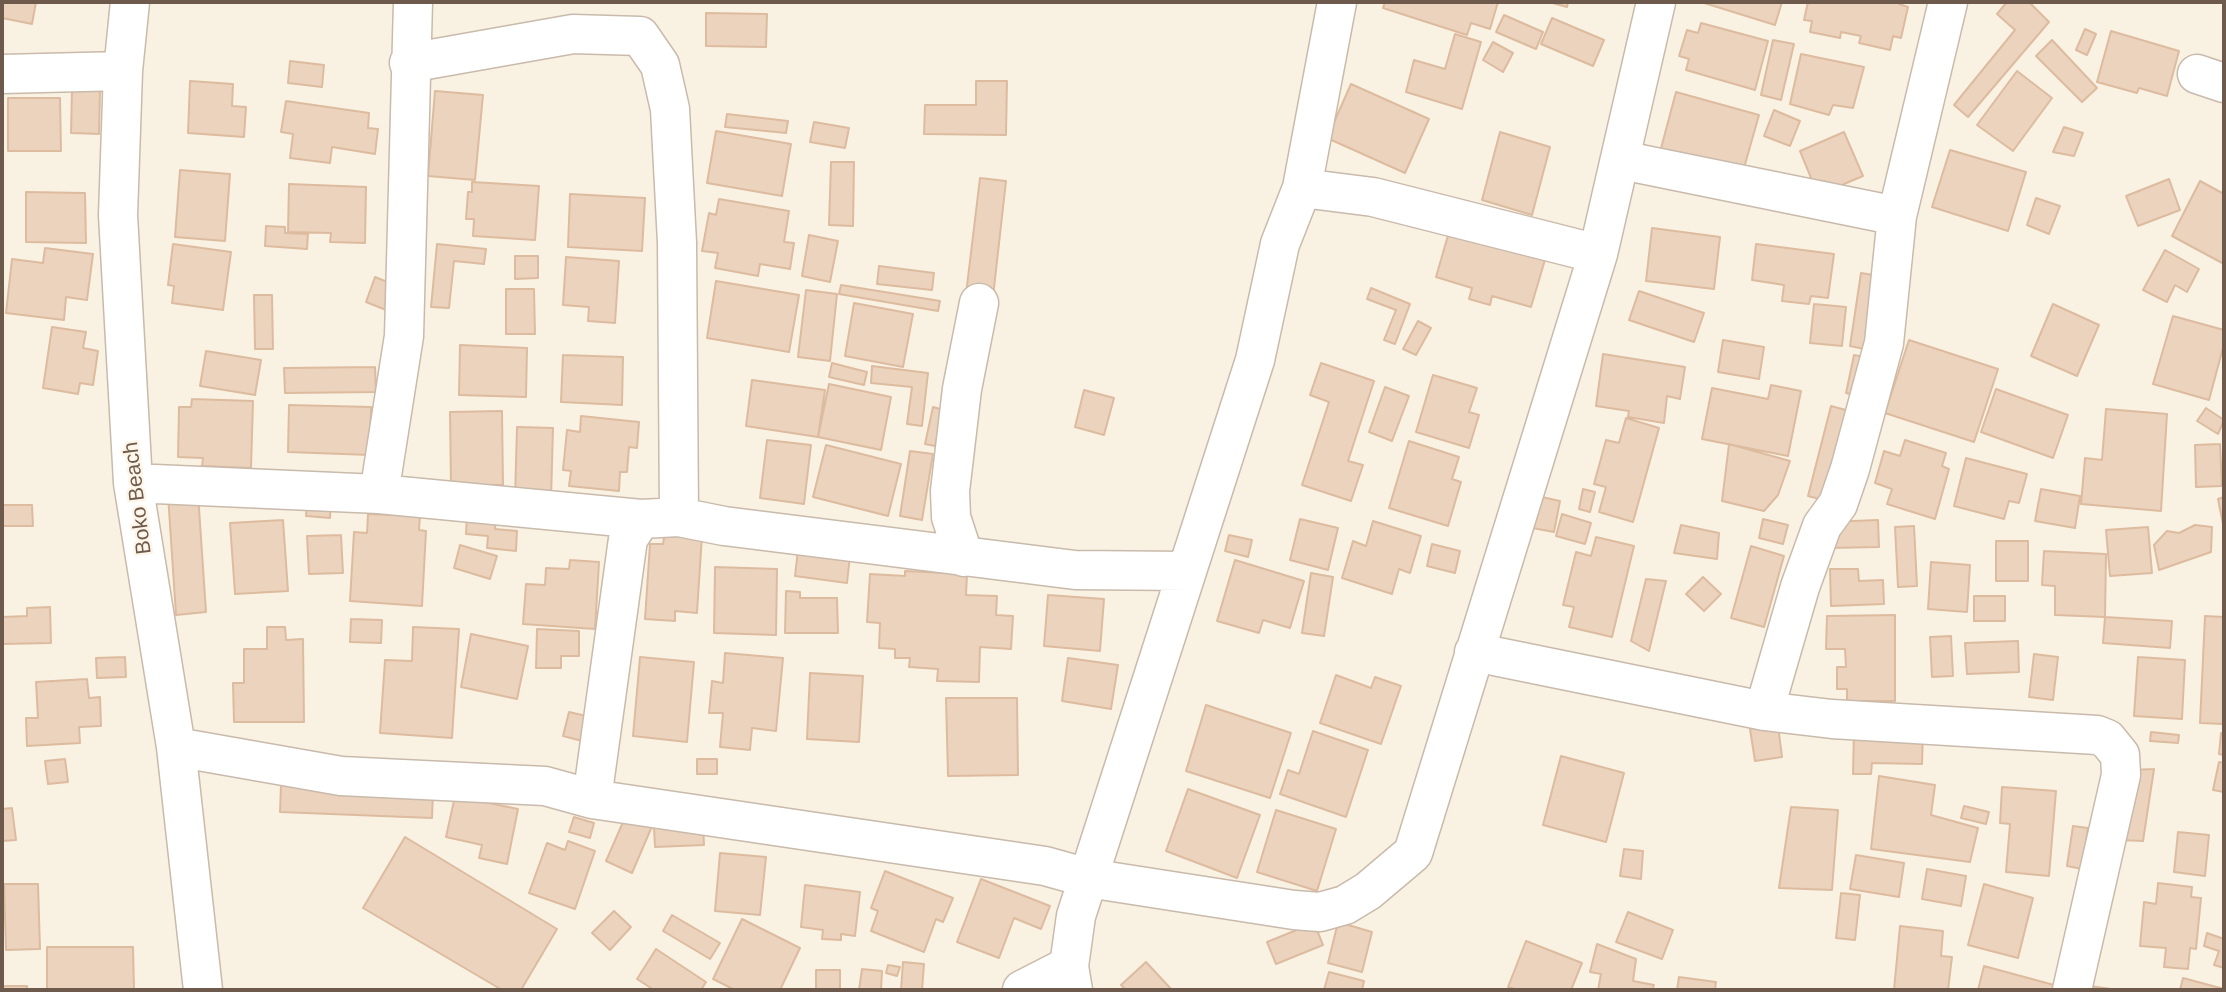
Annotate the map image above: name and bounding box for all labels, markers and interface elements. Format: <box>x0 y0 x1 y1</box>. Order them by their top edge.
street label: Boko Beach <box>119 440 157 556</box>

